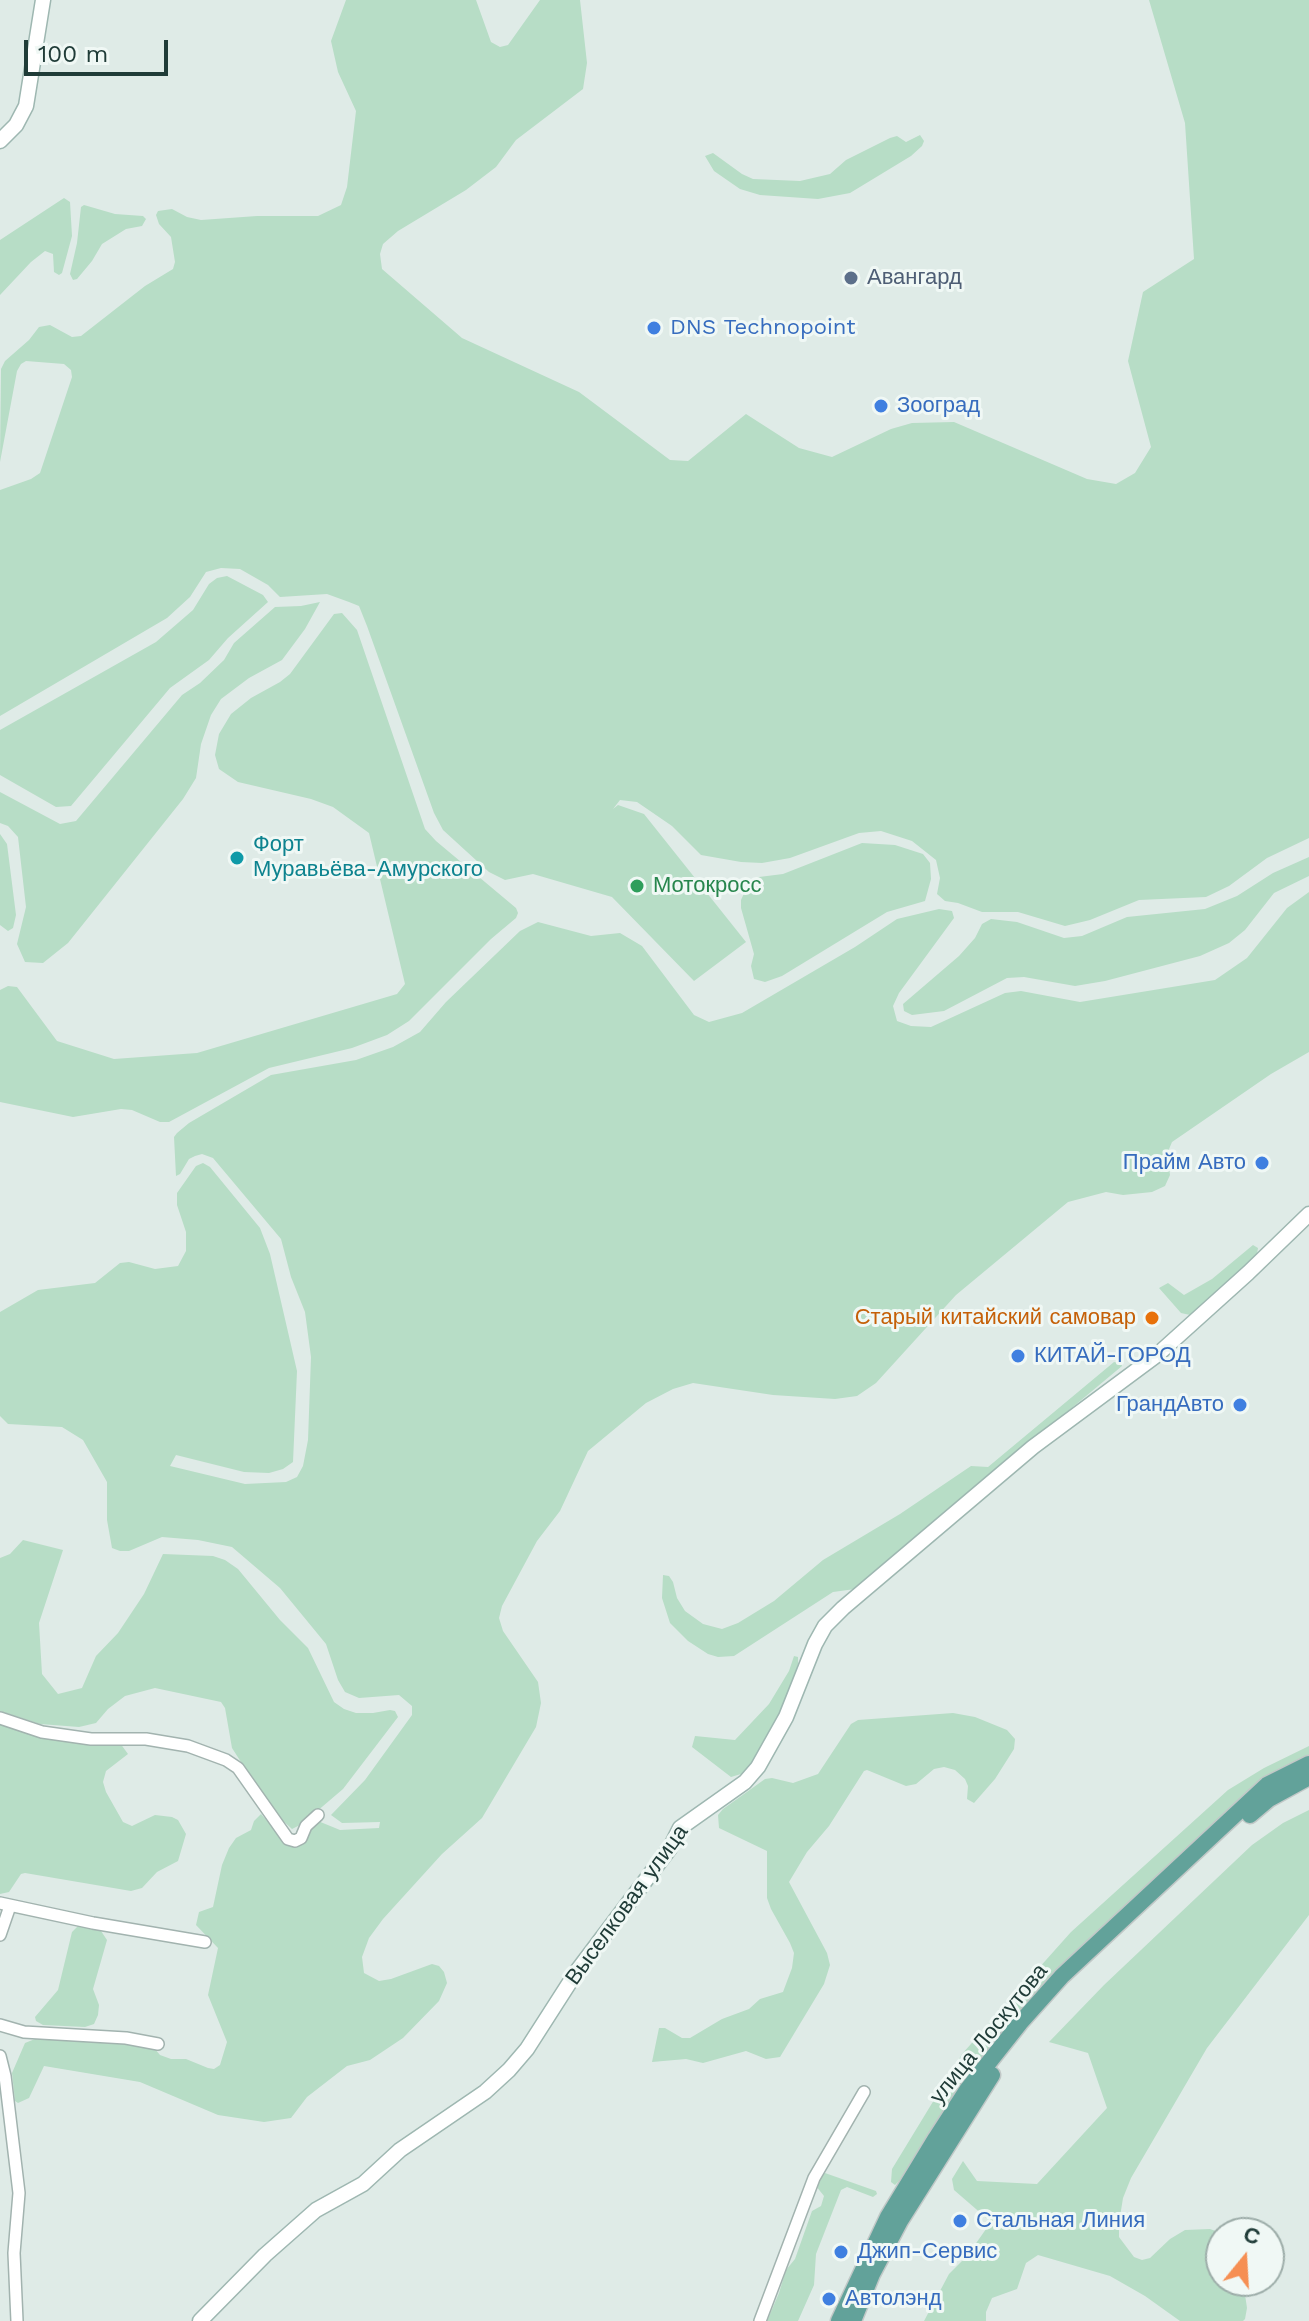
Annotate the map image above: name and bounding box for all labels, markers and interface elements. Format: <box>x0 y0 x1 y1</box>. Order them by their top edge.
scale bar <box>28 24 172 74</box>
text: 100 m <box>38 40 108 68</box>
place label: Авангард <box>867 265 962 291</box>
marker: Авангард <box>842 269 860 287</box>
place label: DNS Technopoint <box>670 315 855 341</box>
marker: DNS Technopoint <box>645 319 663 337</box>
place label: Зооград <box>897 393 980 419</box>
marker: Зооград <box>872 397 890 415</box>
place label: Форт Муравьёва-Амурского <box>253 832 483 884</box>
marker: Форт Муравьёва-Амурского <box>228 849 246 867</box>
place label: Мотокросс <box>653 873 761 899</box>
marker: Мотокросс <box>628 877 646 895</box>
place label: Прайм Авто <box>1123 1150 1246 1176</box>
marker: Прайм Авто <box>1253 1154 1271 1172</box>
place label: Старый китайский самовар <box>855 1305 1136 1331</box>
marker: Старый китайский самовар <box>1143 1309 1161 1327</box>
place label: КИТАЙ-ГОРОД <box>1034 1343 1191 1369</box>
marker: КИТАЙ-ГОРОД <box>1009 1347 1027 1365</box>
place label: ГрандАвто <box>1116 1392 1224 1418</box>
marker: ГрандАвто <box>1231 1396 1249 1414</box>
street label: Выселковая улица <box>560 1820 694 1990</box>
street label: улица Лоскутова <box>925 1959 1053 2109</box>
place label: Стальная Линия <box>976 2208 1145 2234</box>
marker: Стальная Линия <box>951 2212 969 2230</box>
north arrow <box>1205 2217 1285 2297</box>
text: С <box>1241 2221 1263 2250</box>
place label: Джип-Сервис <box>857 2239 997 2265</box>
marker: Джип-Сервис <box>832 2243 850 2261</box>
place label: Автолэнд <box>845 2286 942 2312</box>
marker: Автолэнд <box>820 2290 838 2308</box>

